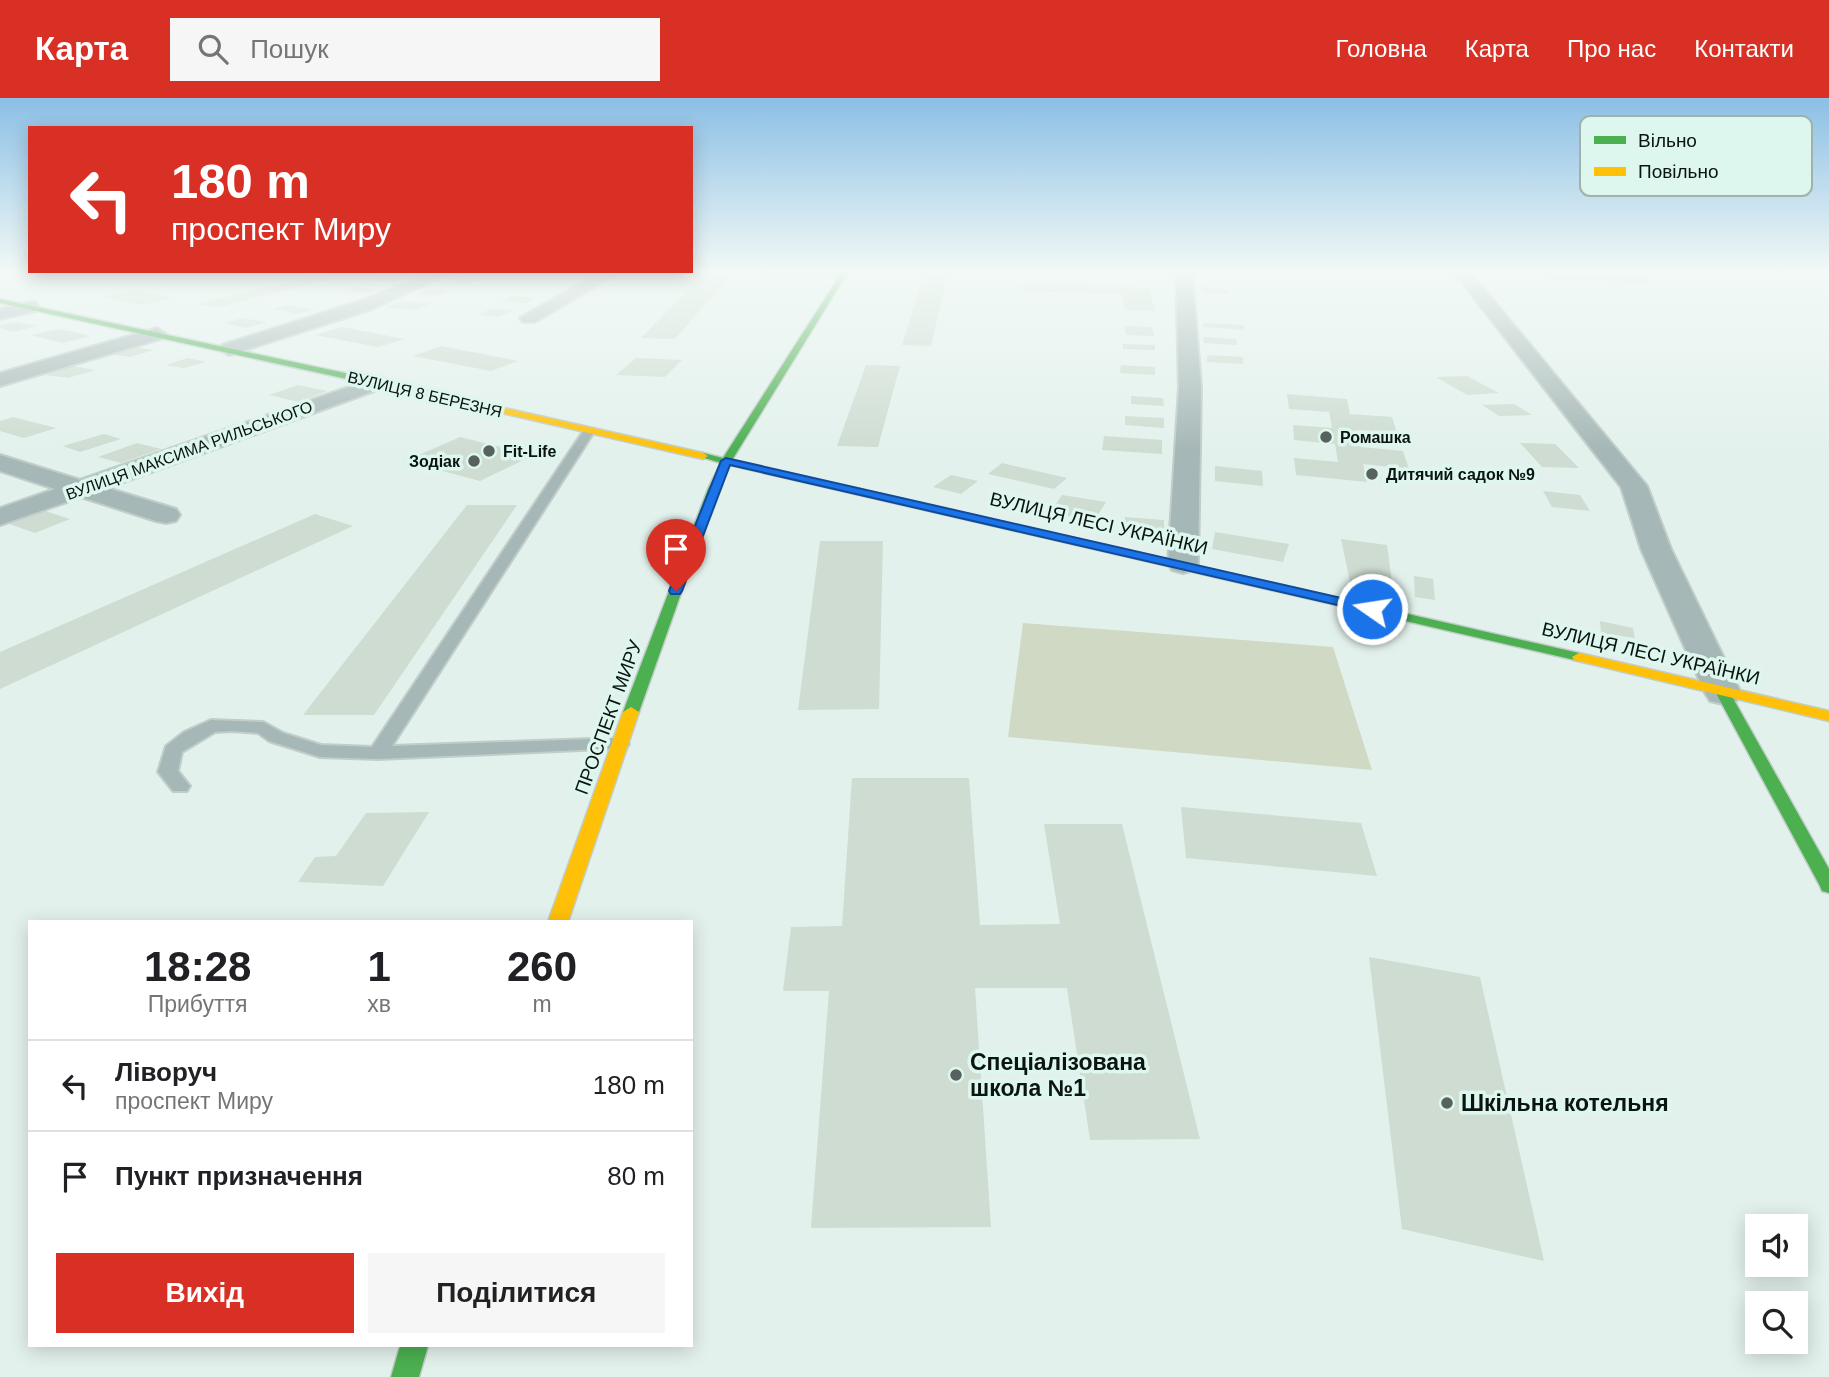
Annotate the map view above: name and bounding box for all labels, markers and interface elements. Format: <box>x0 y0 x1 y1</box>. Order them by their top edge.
search box <box>170 18 660 81</box>
text: Карта <box>35 30 128 67</box>
icon: search <box>194 30 232 68</box>
text: Пошук <box>250 34 329 64</box>
text: Головна <box>1336 35 1427 62</box>
text: Карта <box>1465 35 1529 62</box>
text: Про нас <box>1567 35 1656 62</box>
text: Контакти <box>1694 35 1794 62</box>
legend <box>1580 116 1812 196</box>
text: Вільно <box>1638 130 1697 151</box>
icon: left <box>56 154 147 245</box>
text: 180 m <box>171 154 310 208</box>
text: Повільно <box>1638 161 1719 182</box>
text: проспект Миру <box>171 211 391 247</box>
street label: ВУЛИЦЯ 8 БЕРЕЗНЯ <box>346 368 504 421</box>
street label: ВУЛИЦЯ МАКСИМА РИЛЬСЬКОГО <box>64 398 315 503</box>
marker: Ромашка <box>1318 429 1334 445</box>
place label: Ромашка <box>1340 429 1411 446</box>
marker: Fit-Life <box>481 443 497 459</box>
place label: Fit-Life <box>503 443 556 460</box>
place label: Зодіак <box>409 453 461 470</box>
marker: Зодіак <box>466 453 482 469</box>
marker: Дитячий садок №9 <box>1364 466 1380 482</box>
place label: Дитячий садок №9 <box>1386 466 1535 483</box>
street label: ВУЛИЦЯ ЛЕСІ УКРАЇНКИ <box>988 488 1210 559</box>
pin <box>646 519 706 591</box>
icon: arrive <box>657 530 695 568</box>
position arrow <box>1335 572 1409 646</box>
street label: ВУЛИЦЯ ЛЕСІ УКРАЇНКИ <box>1540 618 1762 689</box>
street label: ПРОСПЕКТ МИРУ <box>571 636 646 797</box>
text: 18:28 <box>144 943 251 990</box>
text: 1 <box>367 943 391 990</box>
text: 260 <box>507 943 577 990</box>
text: Прибуття <box>148 991 248 1017</box>
text: хв <box>367 991 391 1017</box>
text: m <box>532 991 552 1017</box>
place label: Спеціалізована школа №1 <box>970 1049 1146 1101</box>
text: Ліворуч <box>115 1057 217 1087</box>
icon: left <box>56 1067 94 1105</box>
marker: Спеціалізована школа №1 <box>948 1067 964 1083</box>
text: 180 m <box>593 1070 665 1100</box>
text: проспект Миру <box>115 1088 273 1114</box>
place label: Шкільна котельня <box>1461 1090 1669 1116</box>
marker: Шкільна котельня <box>1439 1095 1455 1111</box>
icon: arrive <box>56 1158 94 1196</box>
text: Пункт призначення <box>115 1161 363 1191</box>
text: 80 m <box>607 1161 665 1191</box>
map controls <box>1745 1214 1808 1354</box>
button: sound <box>1745 1214 1808 1277</box>
button: Вихід <box>56 1253 354 1333</box>
button: Поділитися <box>368 1253 665 1333</box>
button: search <box>1745 1291 1808 1354</box>

